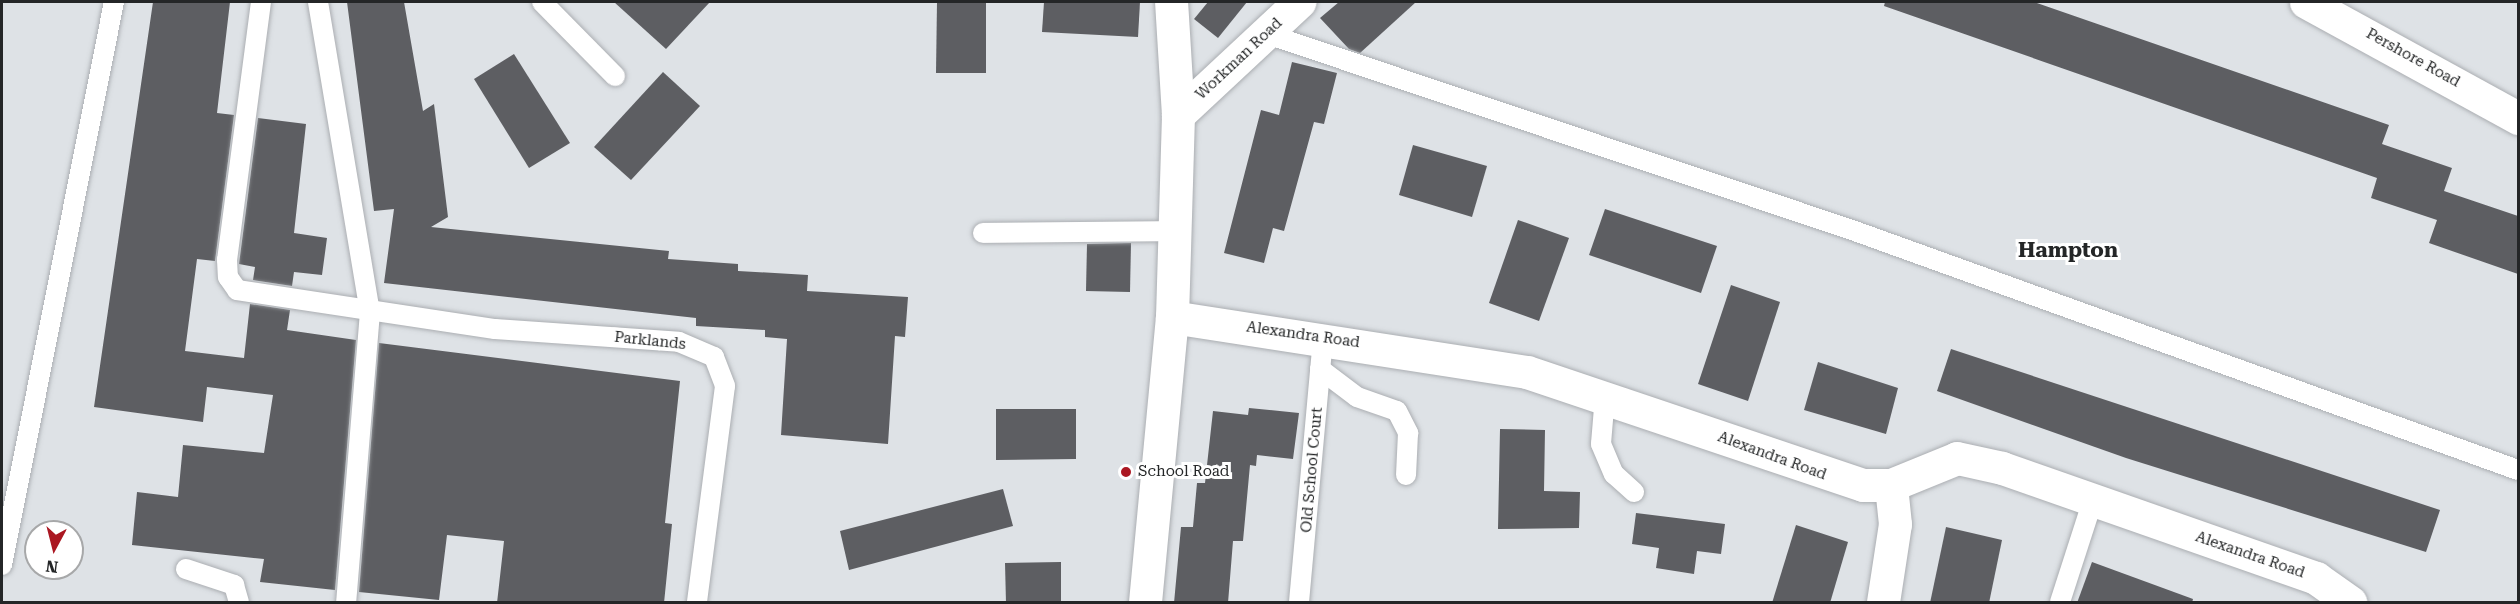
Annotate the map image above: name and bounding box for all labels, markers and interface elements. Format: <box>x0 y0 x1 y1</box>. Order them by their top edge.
street label: Workman Road <box>1192 14 1286 104</box>
street label: Pershore Road <box>2363 25 2463 91</box>
district label: Hampton <box>2018 237 2118 263</box>
street label: Alexandra Road <box>1245 318 1361 352</box>
street label: Parklands <box>613 328 687 354</box>
street label: Old School Court <box>1298 407 1326 533</box>
street label: Alexandra Road <box>1715 428 1829 484</box>
place label: School Road <box>1138 463 1229 481</box>
marker: School Road <box>1119 465 1133 479</box>
north arrow <box>24 520 84 580</box>
street label: Alexandra Road <box>2193 528 2307 582</box>
text: N <box>45 556 59 577</box>

